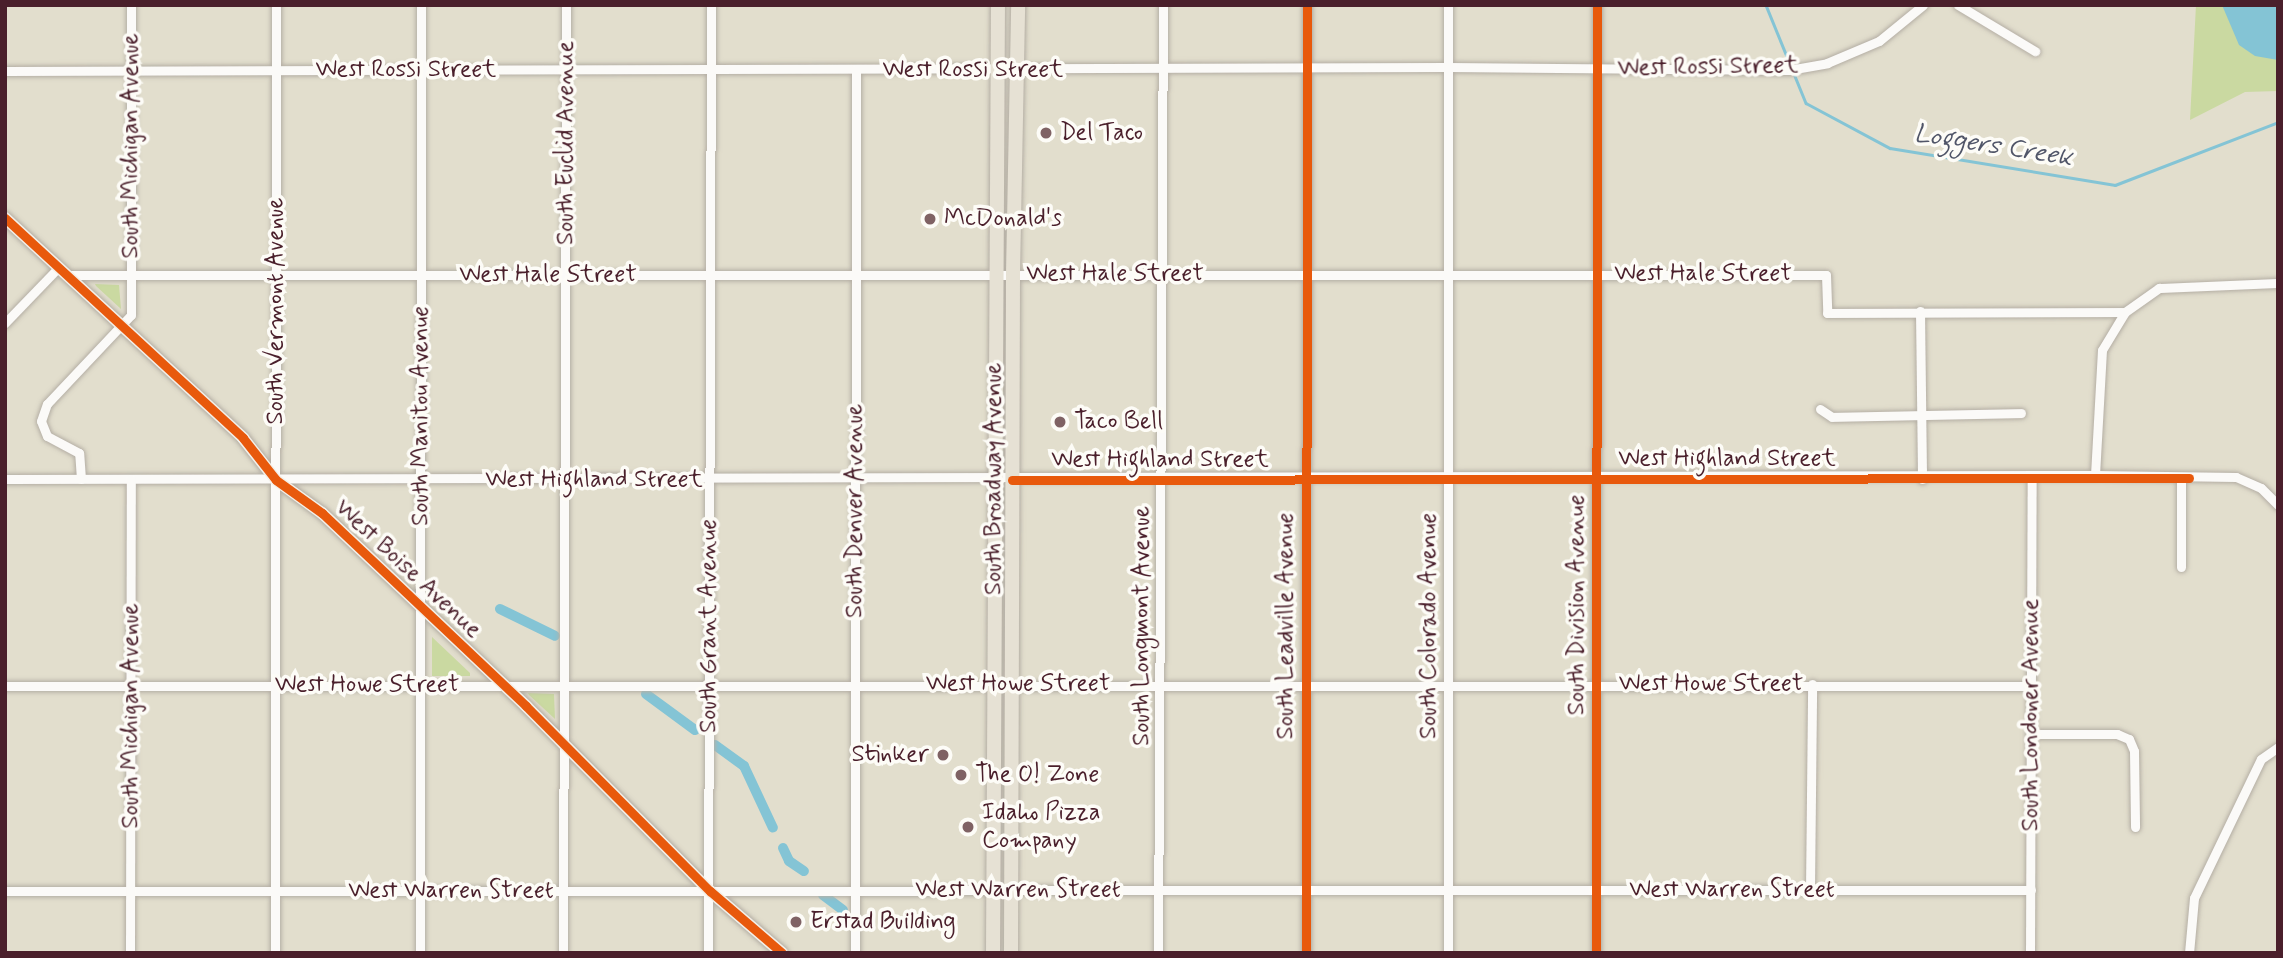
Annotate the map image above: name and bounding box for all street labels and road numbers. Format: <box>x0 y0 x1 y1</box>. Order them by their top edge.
street label: South Michigan Avenue <box>117 30 145 262</box>
street label: South Euclid Avenue <box>552 44 580 242</box>
street label: West Rossi Street <box>1617 51 1799 83</box>
street label: West Rossi Street <box>316 56 496 84</box>
street label: West Rossi Street <box>883 56 1063 84</box>
street label: South Vermont Avenue <box>262 195 290 427</box>
street label: West Hale Street <box>1027 260 1203 288</box>
street label: West Hale Street <box>1615 260 1791 288</box>
street label: West Hale Street <box>460 261 636 289</box>
street label: South Manitou Avenue <box>407 305 435 527</box>
street label: South Broadway Avenue <box>980 361 1008 597</box>
street label: South Denver Avenue <box>841 405 869 617</box>
street label: West Highland Street <box>1618 445 1836 473</box>
street label: West Highland Street <box>1051 446 1269 474</box>
street label: West Highland Street <box>485 466 703 494</box>
street label: West Boise Avenue <box>329 494 487 644</box>
street label: South Division Avenue <box>1563 497 1591 713</box>
street label: South Longmont Avenue <box>1128 504 1156 748</box>
street label: South Leadville Avenue <box>1272 511 1300 741</box>
street label: South Colorado Avenue <box>1415 511 1443 741</box>
street label: South Grant Avenue <box>695 521 723 731</box>
street label: South Londoner Avenue <box>2017 598 2045 832</box>
street label: South Michigan Avenue <box>117 600 145 832</box>
street label: West Howe Street <box>926 670 1110 698</box>
street label: West Howe Street <box>1619 670 1803 698</box>
street label: West Howe Street <box>275 671 459 699</box>
street label: West Warren Street <box>913 876 1123 904</box>
street label: West Warren Street <box>1627 876 1837 904</box>
street label: West Warren Street <box>346 877 556 905</box>

